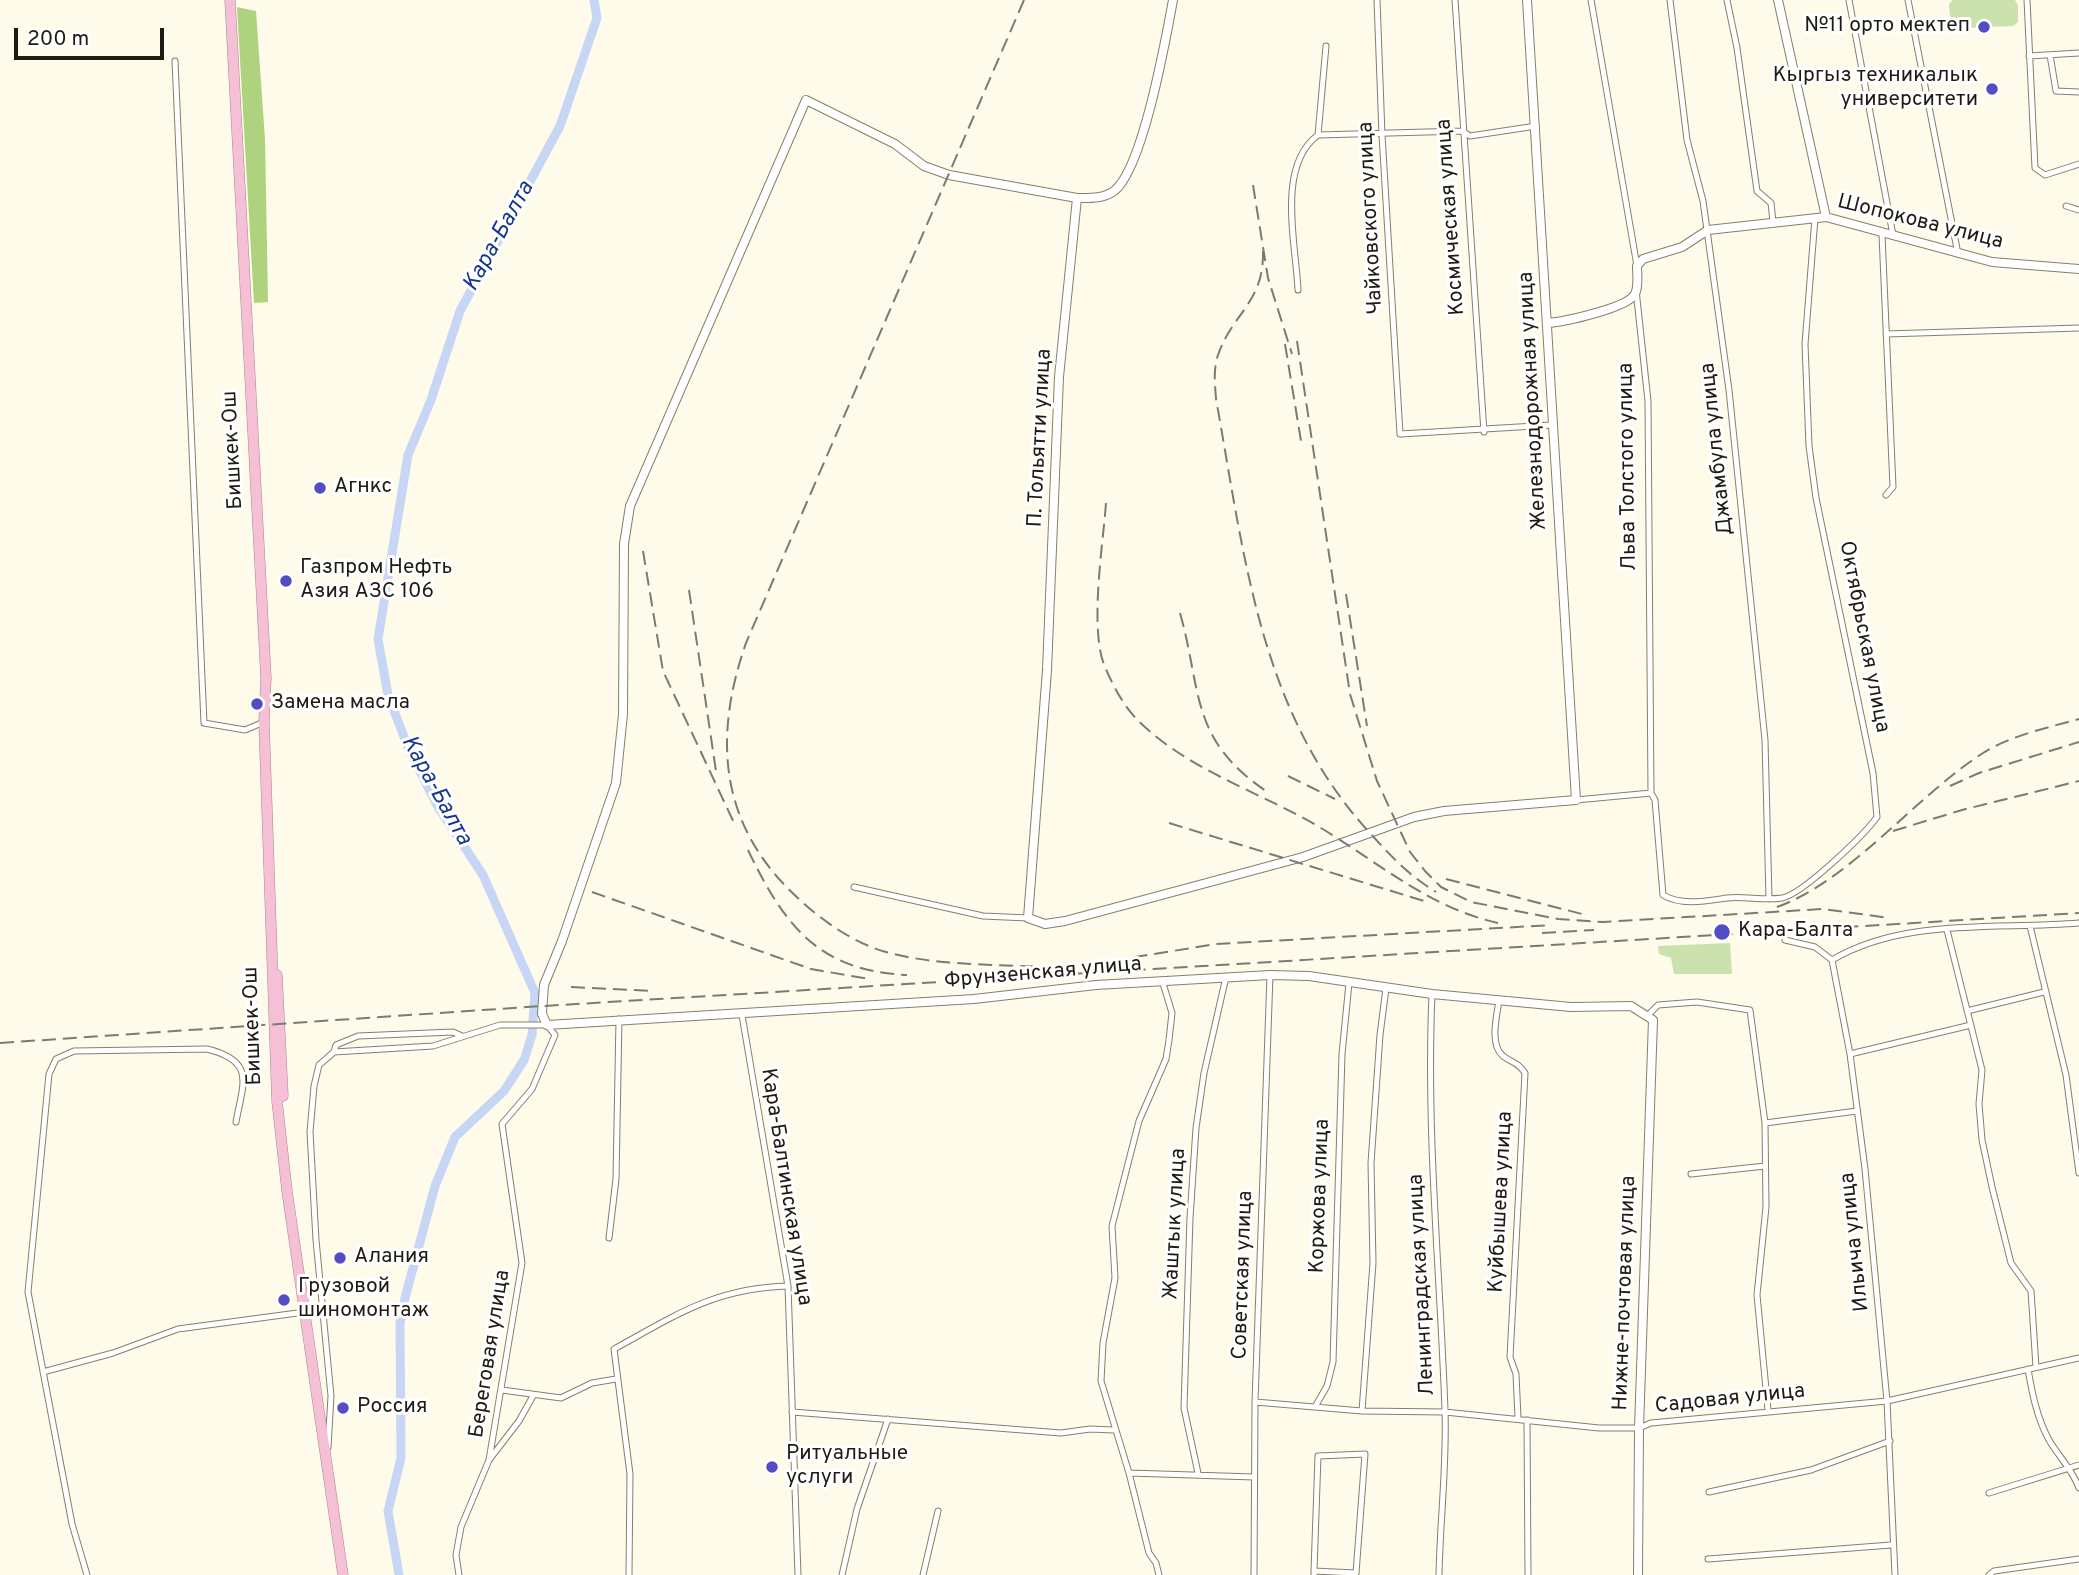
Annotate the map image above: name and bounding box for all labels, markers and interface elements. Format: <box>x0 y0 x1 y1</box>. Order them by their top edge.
scale bar <box>18 14 168 58</box>
place label: №11 орто мектеп <box>1804 14 1970 40</box>
marker: №11 орто мектеп <box>1976 19 1992 35</box>
text: 200 m <box>27 26 89 53</box>
place label: Кыргыз техникалык университети <box>1773 64 1978 114</box>
marker: Кыргыз техникалык университети <box>1984 81 2000 97</box>
street label: Космическая улица <box>1433 118 1471 316</box>
street label: Чайковского улица <box>1354 121 1390 315</box>
water label: Кара-Балта <box>459 177 541 297</box>
street label: Шопокова улица <box>1834 190 2006 256</box>
street label: Железнодорожная улица <box>1515 271 1553 531</box>
street label: П. Тольятти улица <box>1024 348 1058 528</box>
street label: Джамбула улица <box>1696 361 1740 537</box>
street label: Льва Толстого улица <box>1615 363 1643 571</box>
street label: Бишкек-Ош <box>218 390 250 510</box>
place label: Агнкс <box>334 475 392 501</box>
marker: Агнкс <box>312 480 328 496</box>
street label: Октябрьская улица <box>1832 539 1894 735</box>
place label: Газпром Нефть Азия АЗС 106 <box>300 556 453 606</box>
marker: Газпром Нефть Азия АЗС 106 <box>278 573 294 589</box>
place label: Замена масла <box>271 691 410 717</box>
marker: Замена масла <box>249 696 265 712</box>
water label: Кара-Балта <box>394 731 476 851</box>
place label: Кара-Балта <box>1738 919 1853 945</box>
marker: Кара-Балта <box>1712 922 1732 942</box>
street label: Фрунзенская улица <box>943 953 1143 995</box>
street label: Бишкек-Ош <box>239 966 269 1086</box>
street label: Кара-Балтинская улица <box>754 1067 816 1307</box>
street label: Куйбышева улица <box>1485 1111 1519 1293</box>
street label: Коржова улица <box>1306 1118 1336 1274</box>
street label: Жаштык улица <box>1159 1148 1193 1300</box>
street label: Ильича улица <box>1836 1171 1876 1313</box>
street label: Ленинградская улица <box>1405 1173 1441 1397</box>
street label: Нижне-почтовая улица <box>1609 1175 1643 1411</box>
street label: Советская улица <box>1228 1190 1260 1360</box>
place label: Алания <box>354 1245 429 1271</box>
marker: Алания <box>332 1250 348 1266</box>
street label: Береговая улица <box>465 1268 517 1440</box>
place label: Грузовой шиномонтаж <box>298 1275 429 1325</box>
marker: Грузовой шиномонтаж <box>276 1292 292 1308</box>
street label: Садовая улица <box>1654 1380 1806 1420</box>
place label: Россия <box>357 1395 427 1421</box>
marker: Россия <box>335 1400 351 1416</box>
place label: Ритуальные услуги <box>786 1442 908 1492</box>
marker: Ритуальные услуги <box>764 1459 780 1475</box>

